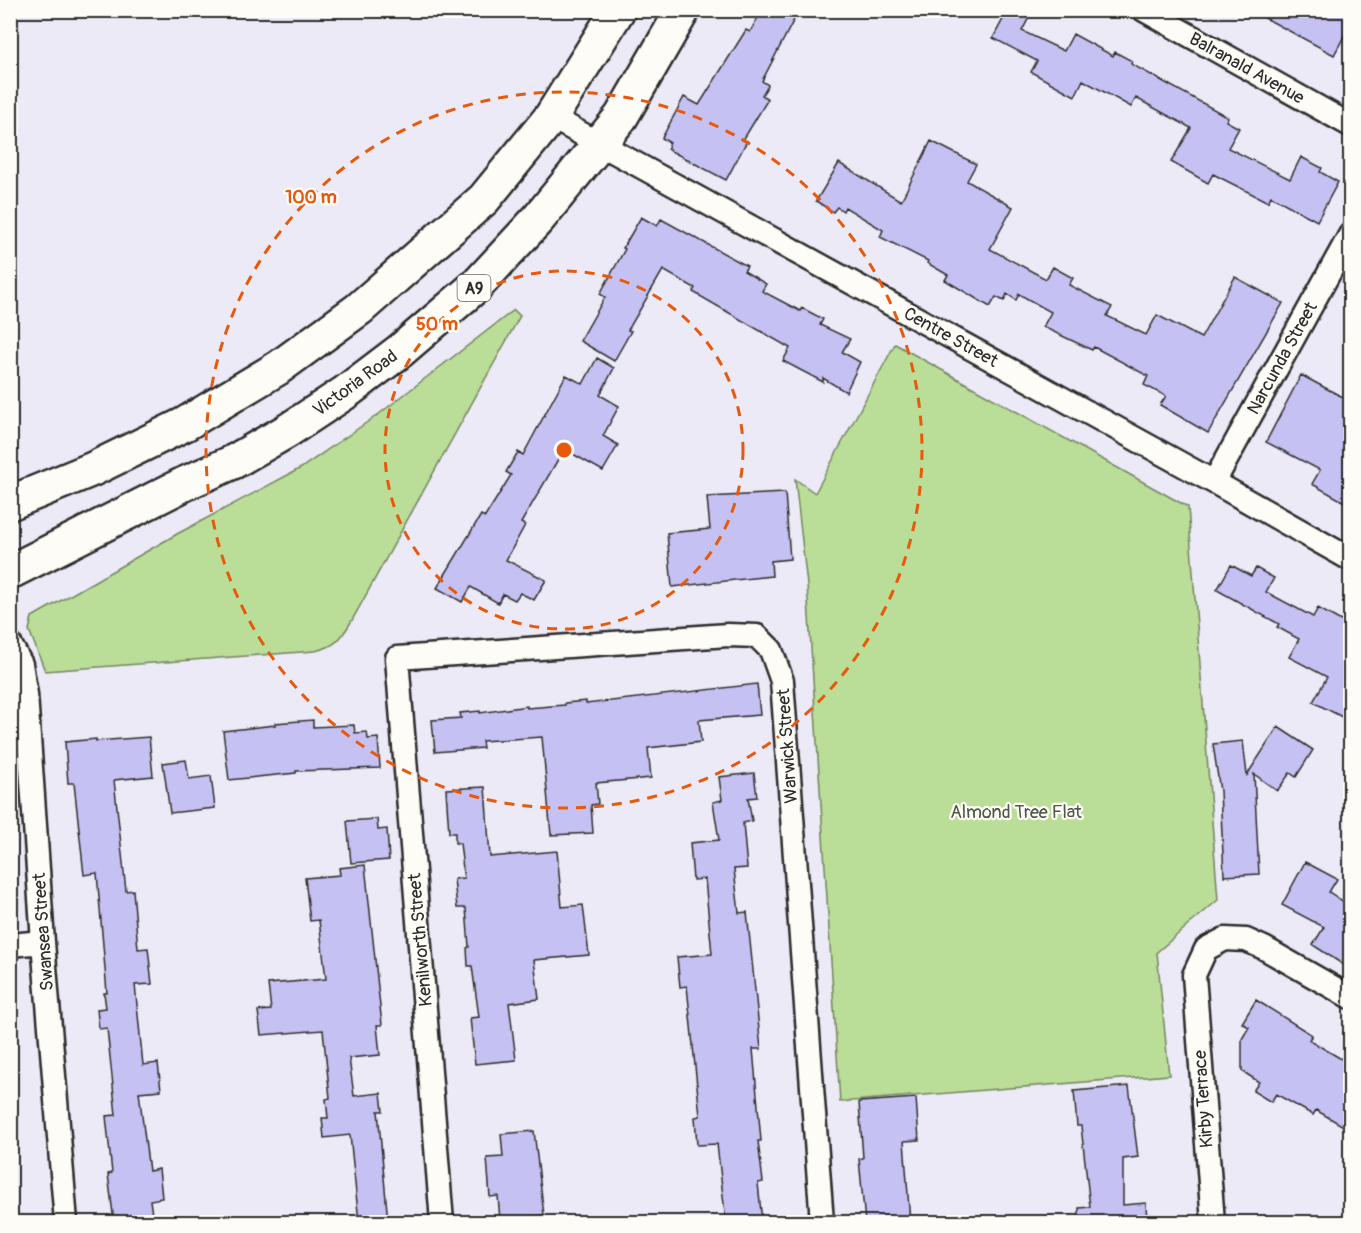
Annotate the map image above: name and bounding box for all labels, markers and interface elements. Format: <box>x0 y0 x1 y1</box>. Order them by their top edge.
street label: Balranald Avenue <box>1185 27 1308 110</box>
text: 100 m <box>285 186 337 209</box>
road number: A9 <box>458 275 490 301</box>
street label: Narcunda Street <box>1242 297 1323 419</box>
street label: Centre Street <box>899 302 1003 373</box>
text: 50 m <box>416 313 458 336</box>
street label: Victoria Road <box>308 345 402 422</box>
centre of rings <box>554 440 574 460</box>
street label: Warwick Street <box>772 687 803 804</box>
park label: Almond Tree Flat <box>950 801 1083 824</box>
street label: Swansea Street <box>28 871 59 992</box>
street label: Kenilworth Street <box>403 872 438 1008</box>
street label: Kirby Terrace <box>1189 1049 1218 1149</box>

